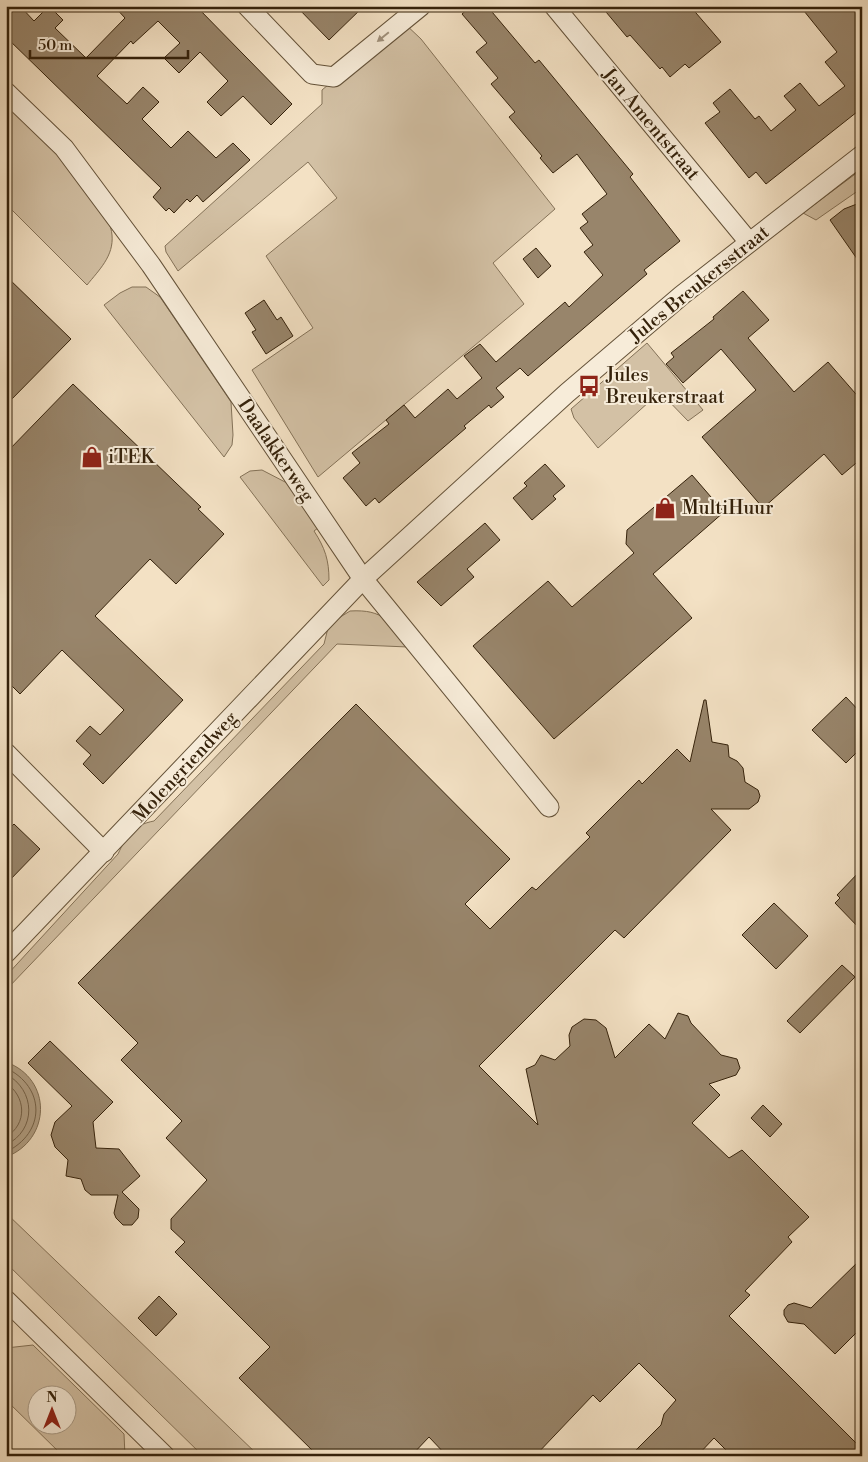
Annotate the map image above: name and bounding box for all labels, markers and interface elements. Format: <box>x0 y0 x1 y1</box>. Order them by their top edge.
scale bar <box>30 28 188 60</box>
one-way arrow <box>377 32 390 43</box>
text: 50 m <box>38 36 72 55</box>
street label: Jan Amentstraat <box>596 62 705 185</box>
street label: Jules Breukersstraat <box>623 220 774 349</box>
place label: Jules Breukerstraat <box>605 363 725 409</box>
bus stop icon: Jules Breukerstraat <box>576 373 602 399</box>
street label: Daalakkerweg <box>233 394 320 507</box>
shop icon: iTEK <box>79 444 105 470</box>
place label: iTEK <box>108 445 155 469</box>
shop icon: MultiHuur <box>652 495 678 521</box>
place label: MultiHuur <box>682 496 773 520</box>
street label: Molengriendweg <box>127 706 243 828</box>
north arrow <box>28 1384 78 1434</box>
text: N <box>46 1389 58 1407</box>

